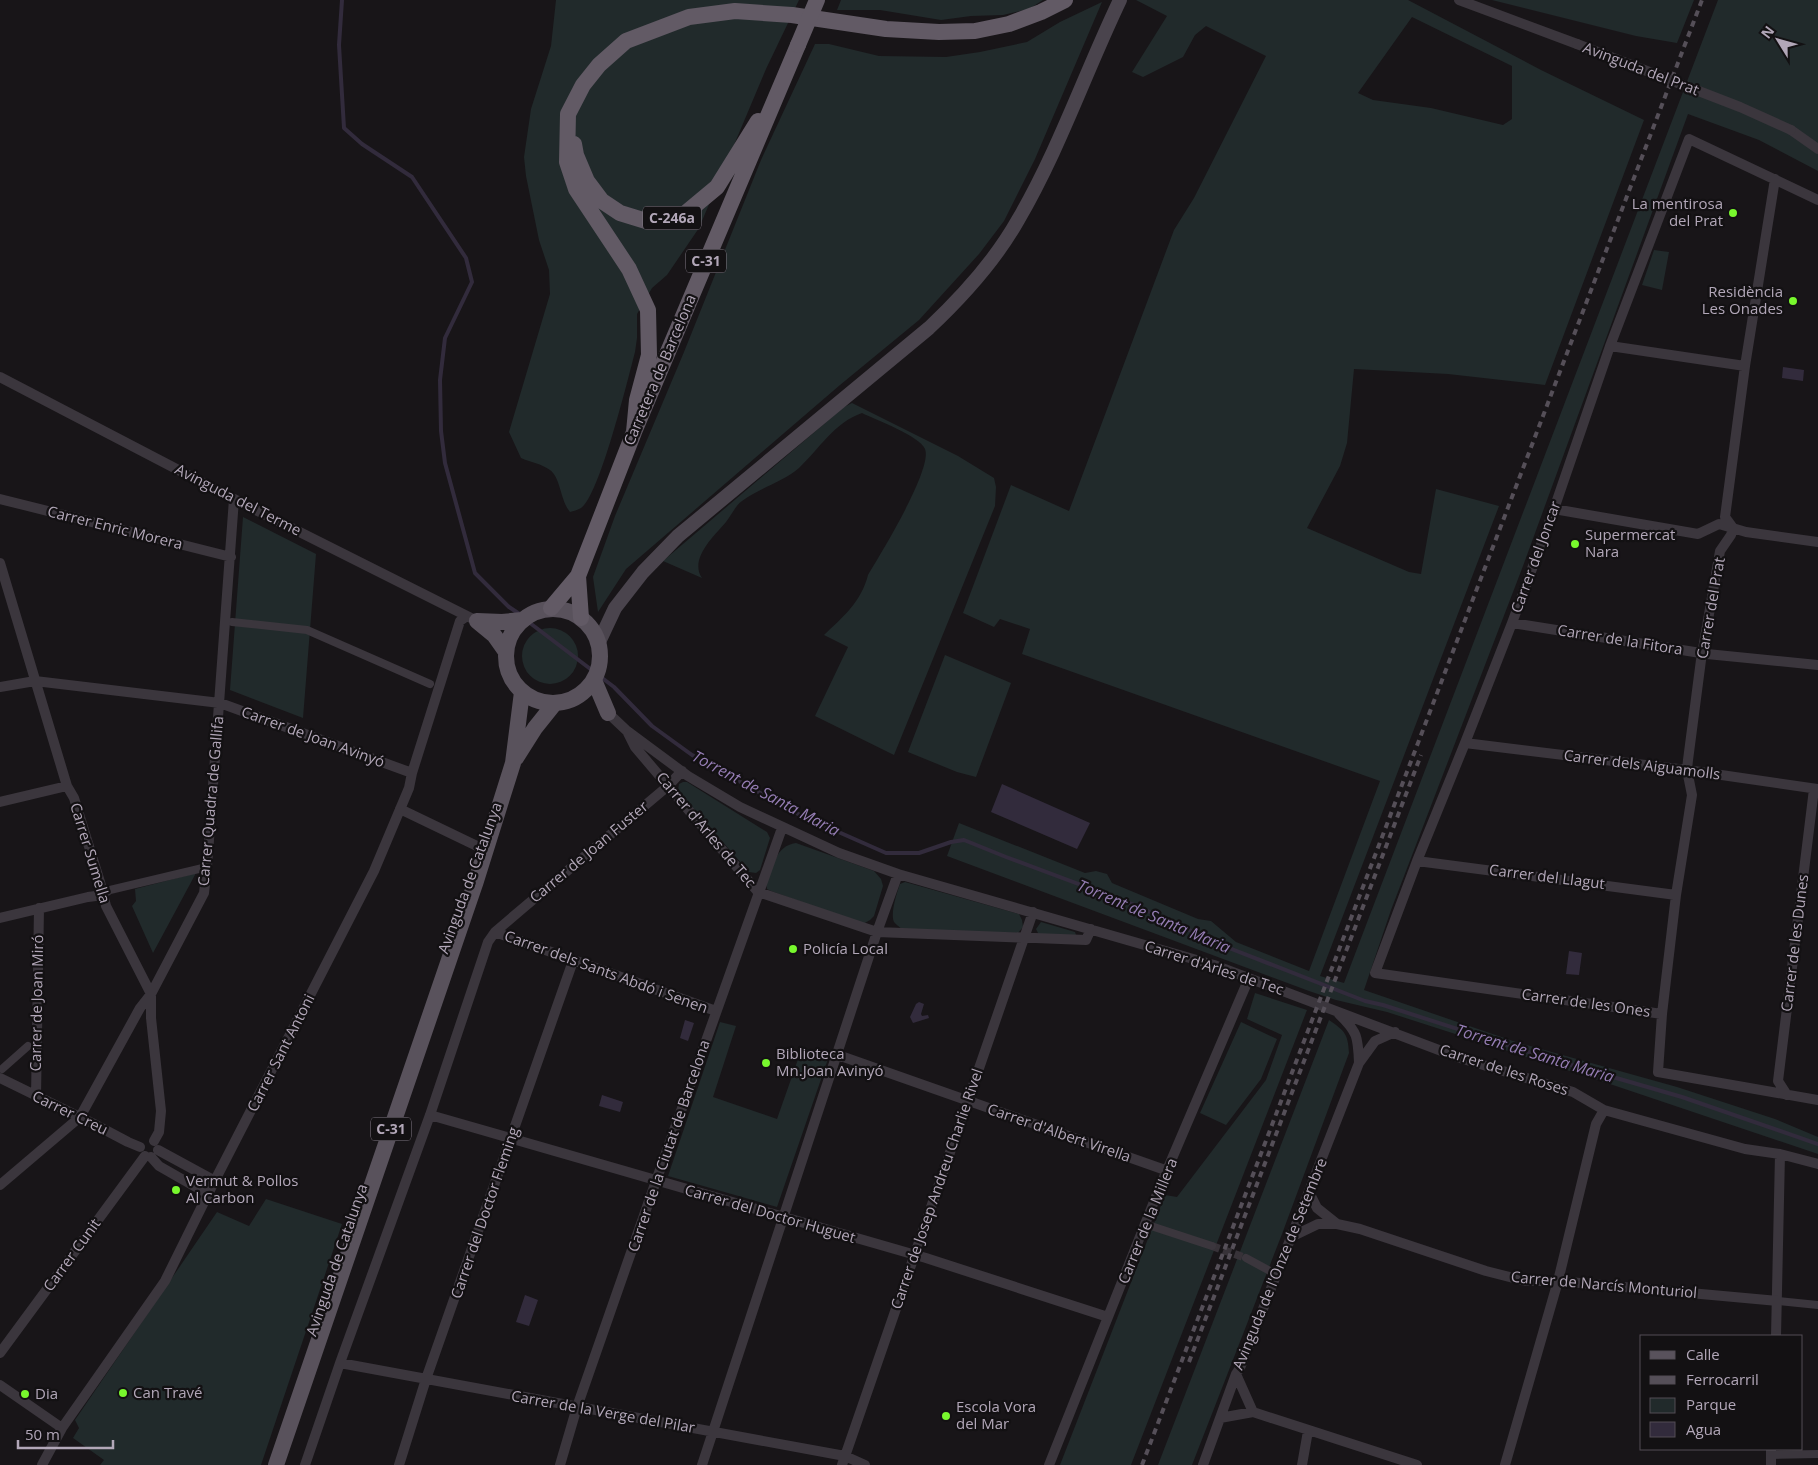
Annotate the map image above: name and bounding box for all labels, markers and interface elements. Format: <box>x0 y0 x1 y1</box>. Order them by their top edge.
north arrow <box>1753 15 1803 65</box>
text: N <box>1756 22 1778 42</box>
street label: Avinguda del Prat <box>1580 37 1702 99</box>
place label: La mentirosa del Prat <box>1632 193 1723 230</box>
road number: C-246a <box>643 207 701 230</box>
marker: La mentirosa del Prat <box>1727 207 1739 219</box>
road number: C-31 <box>686 250 726 272</box>
place label: Residència Les Onades <box>1702 281 1783 318</box>
street label: Carretera de Barcelona <box>618 291 700 448</box>
marker: Residència Les Onades <box>1787 295 1799 307</box>
street label: Avinguda del Terme <box>172 459 305 540</box>
street label: Carrer del Joncar <box>1506 498 1565 615</box>
street label: Carrer Enric Morera <box>46 501 185 553</box>
place label: Supermercat Nara <box>1585 524 1675 561</box>
marker: Supermercat Nara <box>1569 538 1581 550</box>
street label: Carrer del Prat <box>1691 556 1729 660</box>
street label: Carrer de la Fitora <box>1556 619 1684 659</box>
street label: Carrer de Joan Avinyó <box>239 701 388 771</box>
street label: Carrer Quadra de Gallifa <box>193 715 227 887</box>
street label: Carrer dels Aiguamolls <box>1563 744 1722 784</box>
water label: Torrent de Santa Maria <box>688 745 844 841</box>
street label: Carrer d'Arles de Tec <box>652 767 761 891</box>
street label: Carrer de Joan Fuster <box>525 796 652 907</box>
street label: Avinguda de Catalunya <box>432 799 506 956</box>
street label: Carrer Sumella <box>66 800 116 905</box>
street label: Carrer del Llagut <box>1488 859 1606 893</box>
street label: Carrer de les Dunes <box>1776 873 1812 1013</box>
water label: Torrent de Santa Maria <box>1074 874 1234 958</box>
street label: Carrer dels Sants Abdó i Senen <box>502 925 711 1017</box>
street label: Carrer de Joan Miró <box>25 934 47 1072</box>
street label: Carrer d'Arles de Tec <box>1142 935 1286 999</box>
place label: Policía Local <box>803 938 888 958</box>
marker: Policía Local <box>787 943 799 955</box>
street label: Carrer de les Ones <box>1521 983 1652 1021</box>
street label: Carrer Sant Antoni <box>242 990 318 1115</box>
water label: Torrent de Santa Maria <box>1453 1018 1617 1088</box>
street label: Carrer de la Ciutat de Barcelona <box>622 1037 714 1254</box>
street label: Carrer de les Roses <box>1437 1039 1571 1099</box>
place label: Biblioteca Mn.Joan Avinyó <box>776 1043 884 1080</box>
marker: Biblioteca Mn.Joan Avinyó <box>760 1057 772 1069</box>
street label: Carrer de Josep Andreu Charlie Rivel <box>885 1066 987 1312</box>
street label: Carrer Creu <box>29 1085 112 1139</box>
street label: Carrer d'Albert Virella <box>985 1098 1134 1166</box>
road number: C-31 <box>371 1118 411 1140</box>
street label: Carrer del Doctor Fleming <box>445 1124 523 1301</box>
street label: Carrer de la Millera <box>1113 1155 1181 1286</box>
street label: Avinguda de l'Onze de Setembre <box>1227 1155 1331 1373</box>
place label: Vermut & Pollos Al Carbon <box>186 1170 298 1207</box>
street label: Carrer del Doctor Huguet <box>683 1179 858 1247</box>
street label: Avinguda de Catalunya <box>301 1181 372 1338</box>
marker: Vermut & Pollos Al Carbon <box>170 1184 182 1196</box>
street label: Carrer Cunit <box>38 1214 104 1295</box>
street label: Carrer de Narcís Monturiol <box>1510 1266 1698 1302</box>
legend <box>1640 1335 1803 1450</box>
text: Calle <box>1686 1344 1720 1364</box>
text: Ferrocarril <box>1686 1369 1759 1389</box>
place label: Can Travé <box>133 1382 203 1402</box>
place label: Dia <box>35 1383 58 1403</box>
street label: Carrer de la Verge del Pilar <box>510 1385 697 1437</box>
marker: Can Travé <box>117 1387 129 1399</box>
marker: Dia <box>19 1388 31 1400</box>
text: Parque <box>1686 1394 1736 1414</box>
place label: Escola Vora del Mar <box>956 1396 1036 1433</box>
marker: Escola Vora del Mar <box>940 1410 952 1422</box>
scale bar <box>18 1418 112 1450</box>
text: Agua <box>1686 1419 1721 1439</box>
text: 50 m <box>25 1424 60 1444</box>

